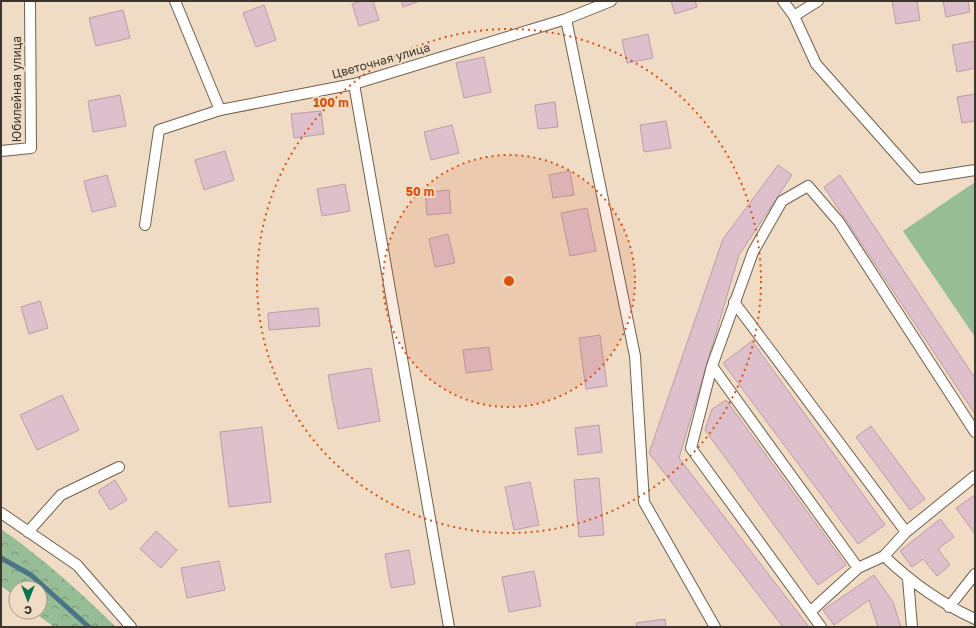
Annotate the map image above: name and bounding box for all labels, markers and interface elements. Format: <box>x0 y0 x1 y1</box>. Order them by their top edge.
street label: Юбилейная улица <box>9 36 24 142</box>
street label: Цветочная улица <box>330 39 432 82</box>
text: 100 m <box>313 95 349 110</box>
text: 50 m <box>406 184 434 199</box>
centre of rings <box>502 274 516 288</box>
north arrow <box>8 580 48 620</box>
text: С <box>24 604 32 617</box>

